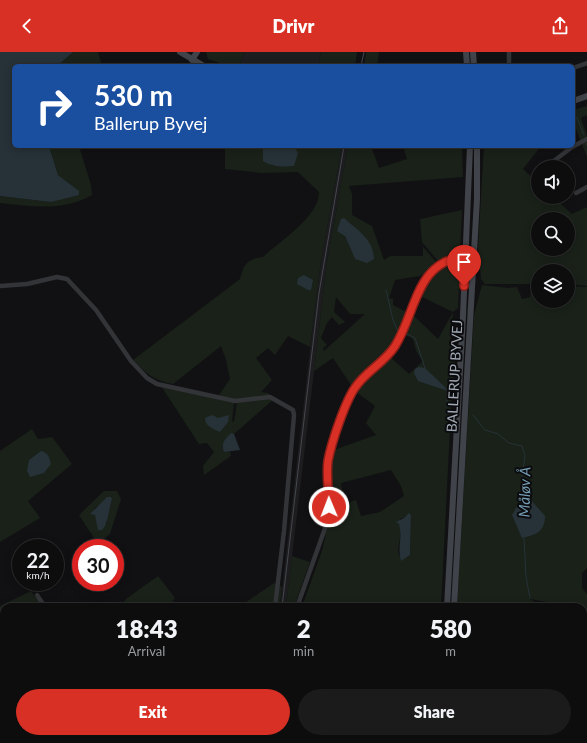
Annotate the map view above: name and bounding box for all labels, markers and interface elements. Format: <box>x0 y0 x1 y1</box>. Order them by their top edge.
icon: back <box>16 15 38 37</box>
text: Drivr <box>273 15 314 37</box>
icon: share <box>549 15 571 37</box>
text: 530 m <box>94 78 173 112</box>
icon: right <box>28 80 80 132</box>
text: Ballerup Byvej <box>94 112 207 134</box>
map controls <box>531 160 575 308</box>
button: sound <box>531 160 575 204</box>
button: search <box>531 212 575 256</box>
pin <box>447 245 481 286</box>
icon: arrive <box>453 251 475 273</box>
button: layers <box>531 264 575 308</box>
street label: BALLERUP BYVEJ <box>443 319 465 433</box>
water label: Måløv Å <box>515 466 533 518</box>
position arrow <box>308 486 350 528</box>
speed limit sign: 30 <box>72 539 124 591</box>
text: 22 <box>26 548 50 572</box>
text: km/h <box>26 569 50 581</box>
text: 18:43 <box>116 614 178 643</box>
text: 2 <box>297 614 311 643</box>
text: 580 <box>430 614 471 643</box>
text: Arrival <box>128 643 165 659</box>
text: min <box>293 643 314 659</box>
text: m <box>445 643 456 659</box>
button: Exit <box>16 689 290 735</box>
button: Share <box>298 689 571 735</box>

